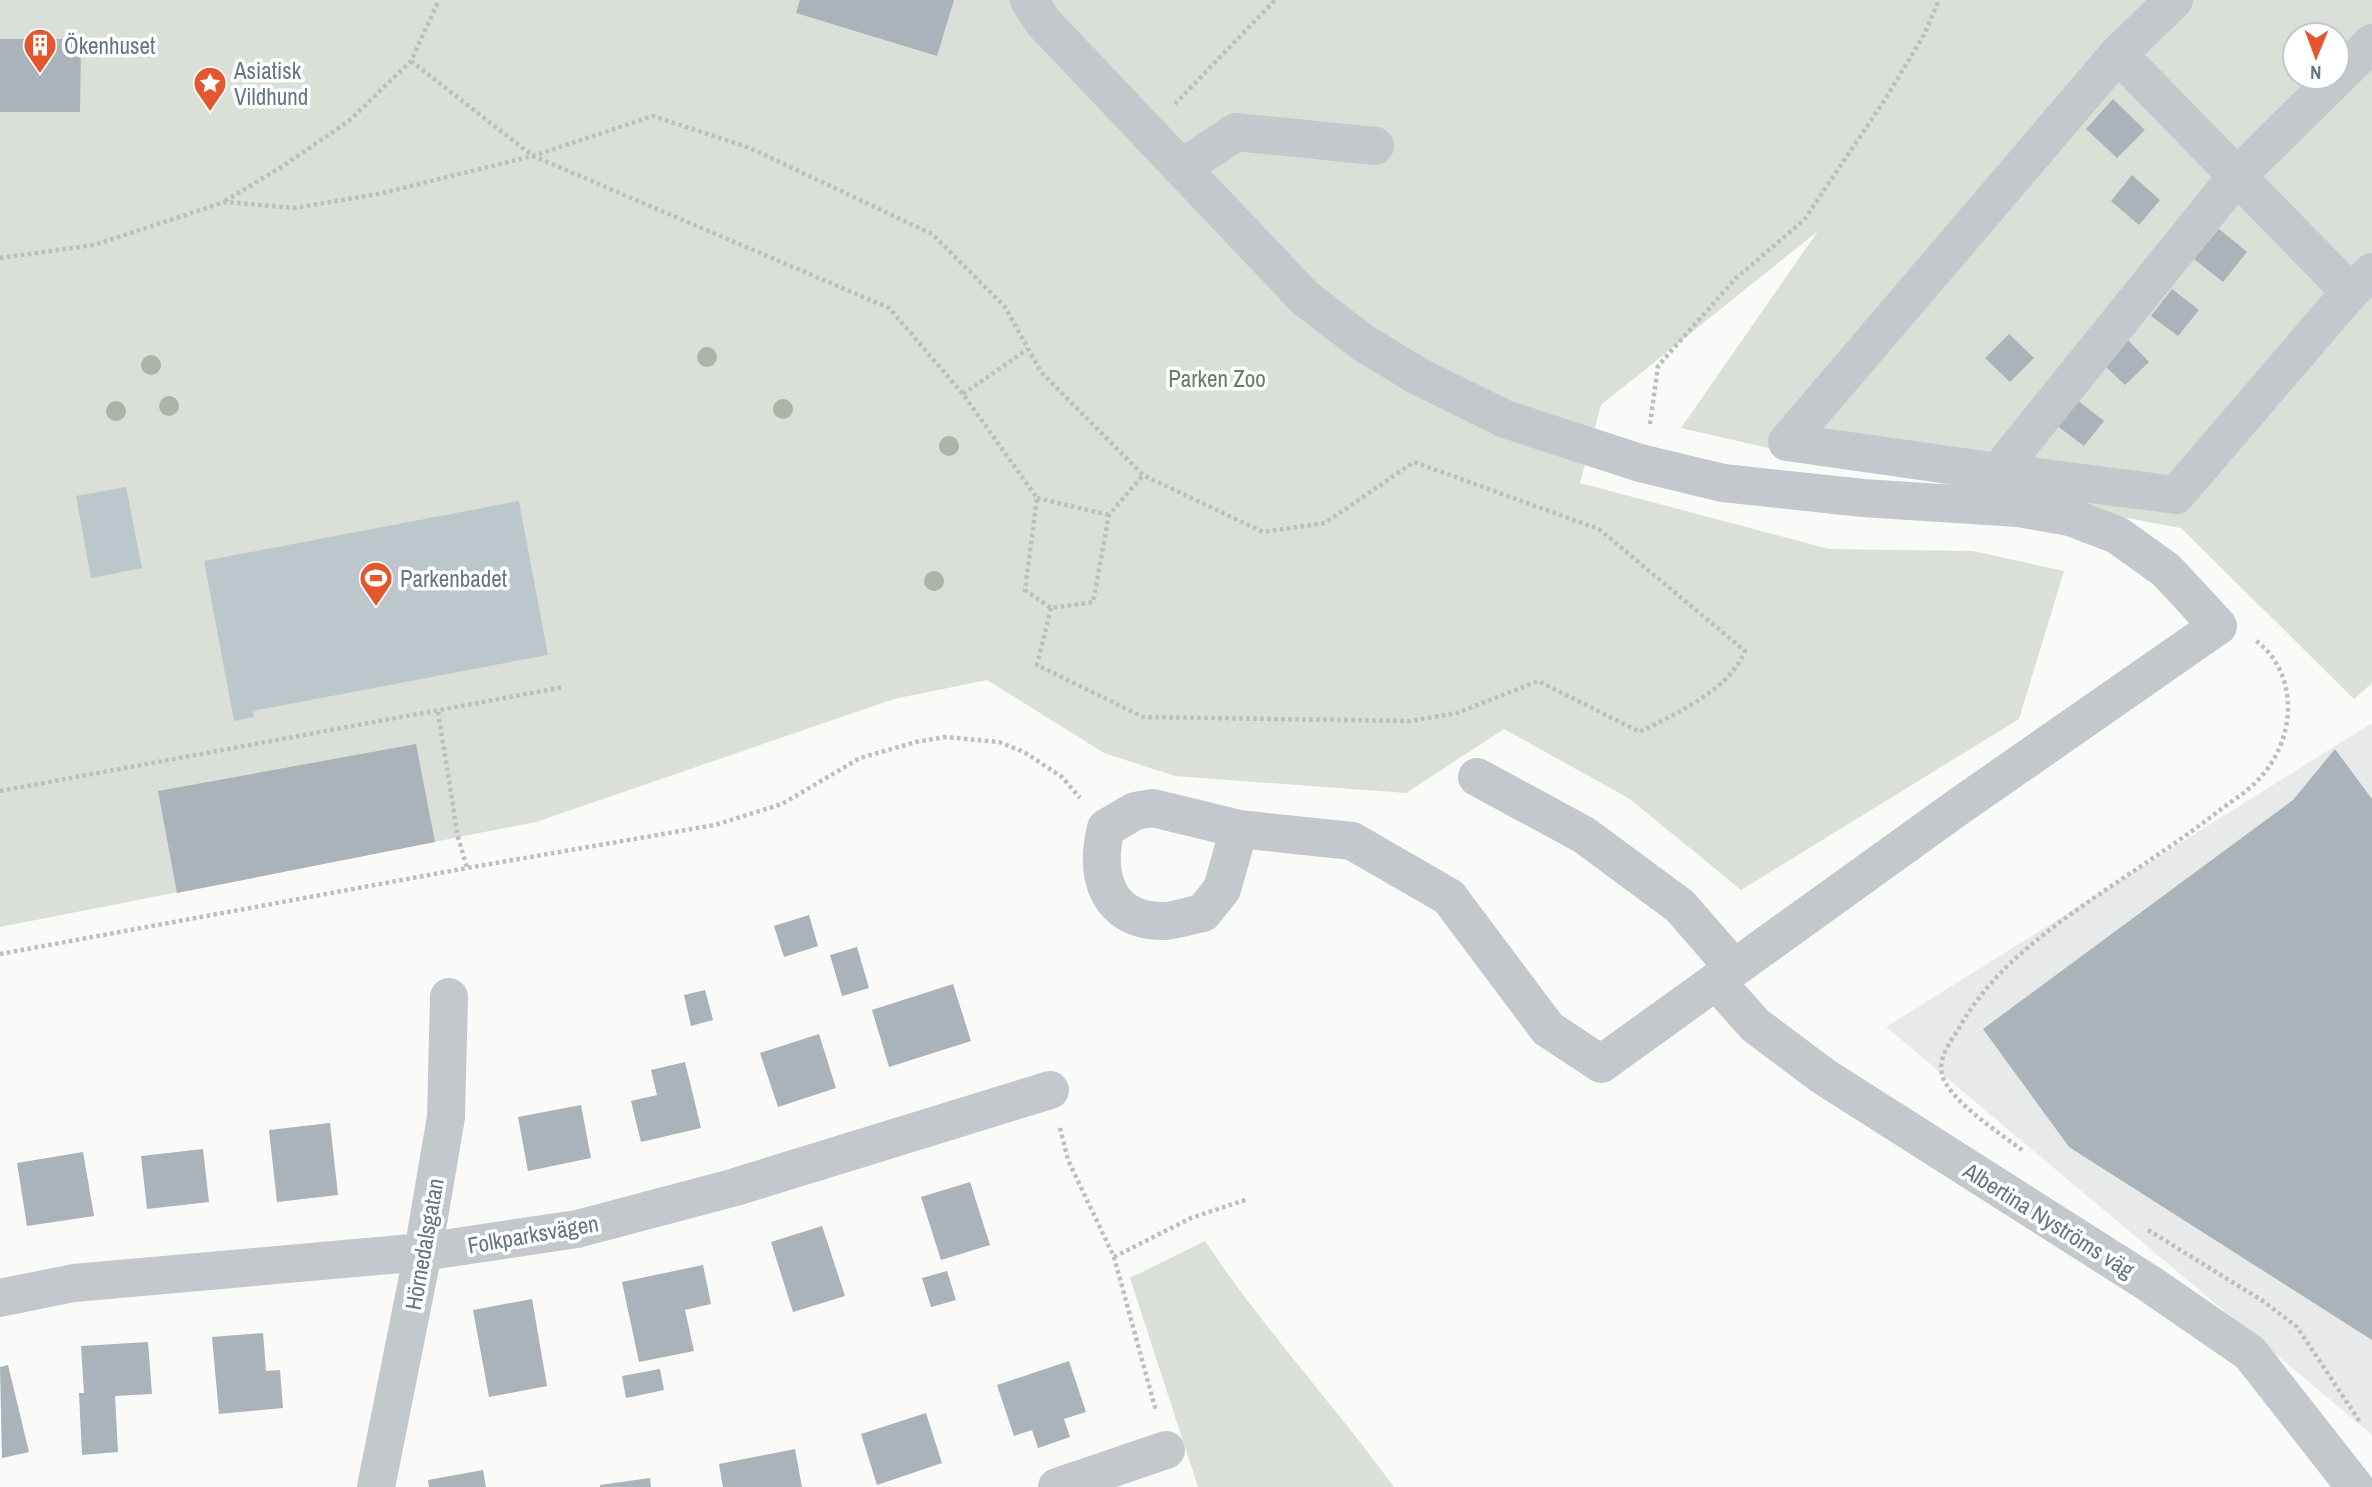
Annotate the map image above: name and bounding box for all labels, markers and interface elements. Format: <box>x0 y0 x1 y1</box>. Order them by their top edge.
north arrow <box>2281 21 2351 91</box>
building icon: Ökenhuset <box>21 26 59 75</box>
place label: Ökenhuset <box>64 30 155 61</box>
place label: Asiatisk Vildhund <box>233 55 308 112</box>
text: N <box>2310 60 2322 86</box>
place icon: Asiatisk Vildhund <box>191 64 229 113</box>
park label: Parken Zoo <box>1168 363 1266 394</box>
sports icon: Parkenbadet <box>357 559 395 608</box>
place label: Parkenbadet <box>400 563 507 594</box>
street label: Albertina Nyströms väg <box>1957 1154 2141 1285</box>
street label: Hörnedalsgatan <box>397 1176 451 1312</box>
street label: Folkparksvägen <box>465 1207 601 1261</box>

